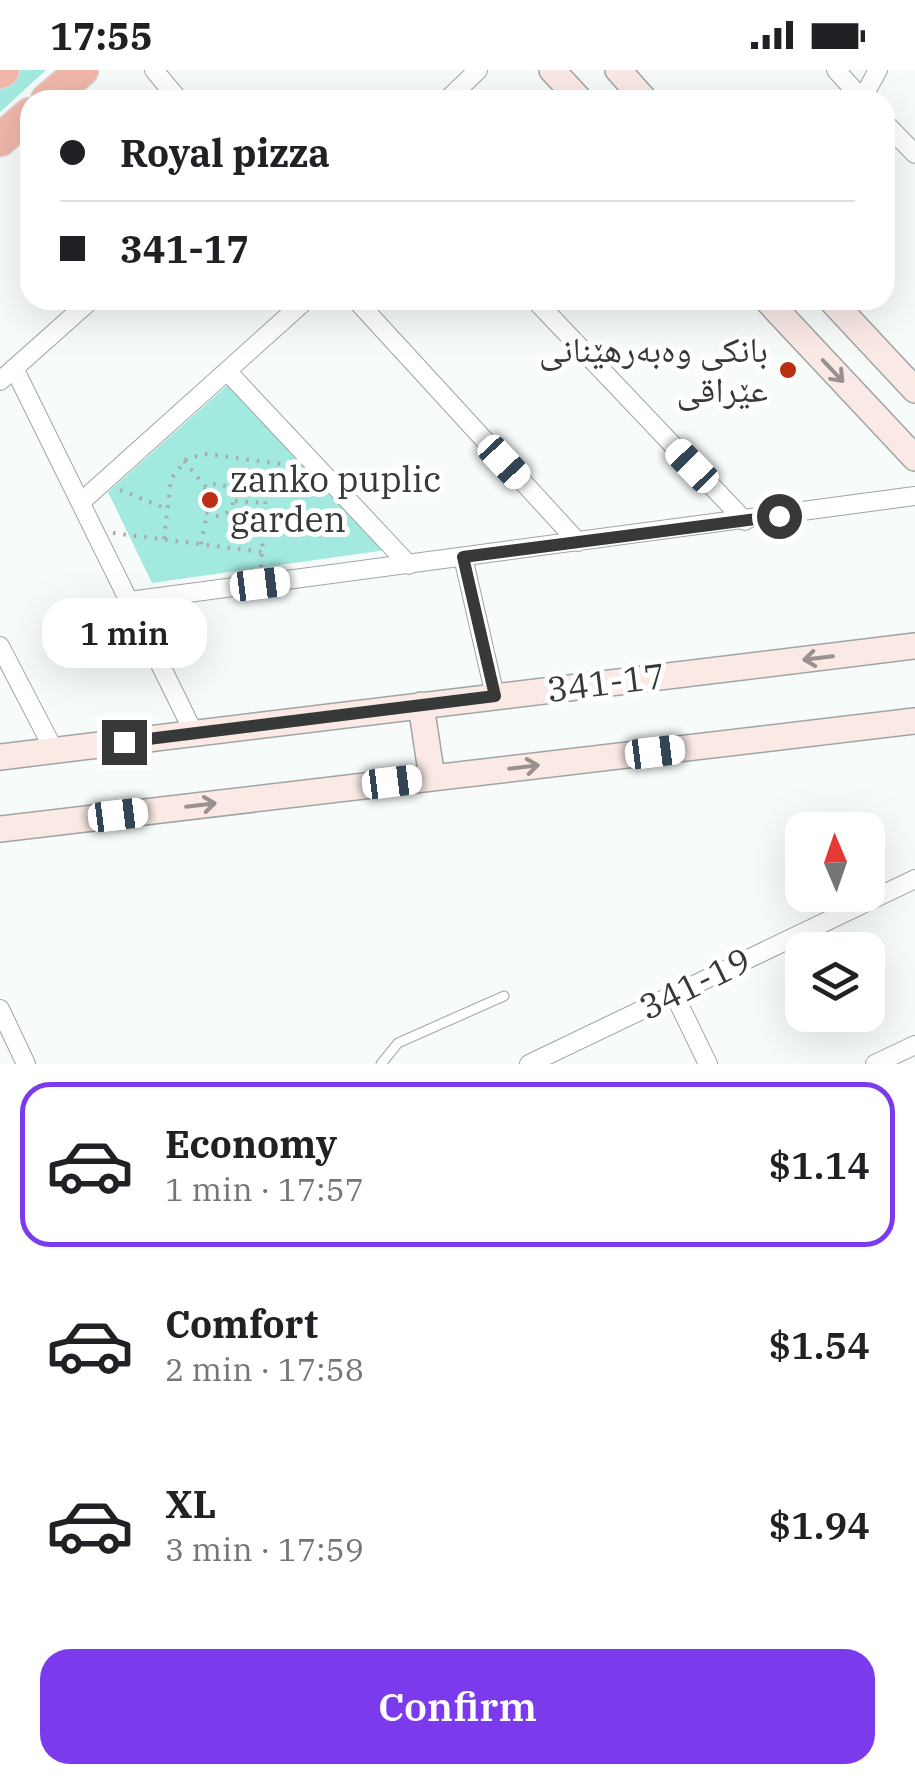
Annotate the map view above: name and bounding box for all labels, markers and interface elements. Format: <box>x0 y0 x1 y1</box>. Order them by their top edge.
text: 17:55 <box>50 11 153 60</box>
text: Royal pizza <box>120 128 330 177</box>
text: 341-17 <box>120 224 249 273</box>
place label: بانکی وەبەرهێنانی عێراقی <box>539 326 768 412</box>
one-way arrow <box>822 358 845 383</box>
marker: بانکی وەبەرهێنانی عێراقی <box>777 359 799 381</box>
car <box>473 430 535 494</box>
car <box>660 434 724 498</box>
place label: zanko puplic garden <box>230 456 441 542</box>
marker: zanko puplic garden <box>199 489 221 511</box>
route start <box>757 494 802 539</box>
car <box>228 565 292 603</box>
callout: 1 min <box>42 597 206 667</box>
text: 1 min <box>80 612 169 654</box>
one-way arrow <box>803 649 835 668</box>
street label: 341-17 <box>544 652 668 712</box>
route end <box>102 720 147 765</box>
car <box>623 733 687 771</box>
one-way arrow <box>507 757 539 776</box>
car <box>360 763 424 801</box>
one-way arrow <box>184 795 217 814</box>
car <box>86 796 150 834</box>
north arrow <box>785 812 885 912</box>
map controls <box>785 812 885 1032</box>
button: layers <box>785 932 885 1032</box>
street label: 341-19 <box>631 936 758 1030</box>
text: Economy <box>165 1119 337 1168</box>
icon: car <box>45 1120 135 1210</box>
text: $1.14 <box>768 1140 870 1189</box>
text: 1 min · 17:57 <box>165 1168 364 1210</box>
text: Comfort <box>165 1299 318 1348</box>
icon: car <box>45 1300 135 1390</box>
text: $1.54 <box>768 1320 870 1369</box>
text: 2 min · 17:58 <box>165 1348 364 1390</box>
text: XL <box>165 1479 216 1528</box>
icon: car <box>45 1480 135 1570</box>
text: $1.94 <box>768 1500 870 1549</box>
text: 3 min · 17:59 <box>165 1528 364 1570</box>
button: Confirm <box>40 1649 875 1764</box>

